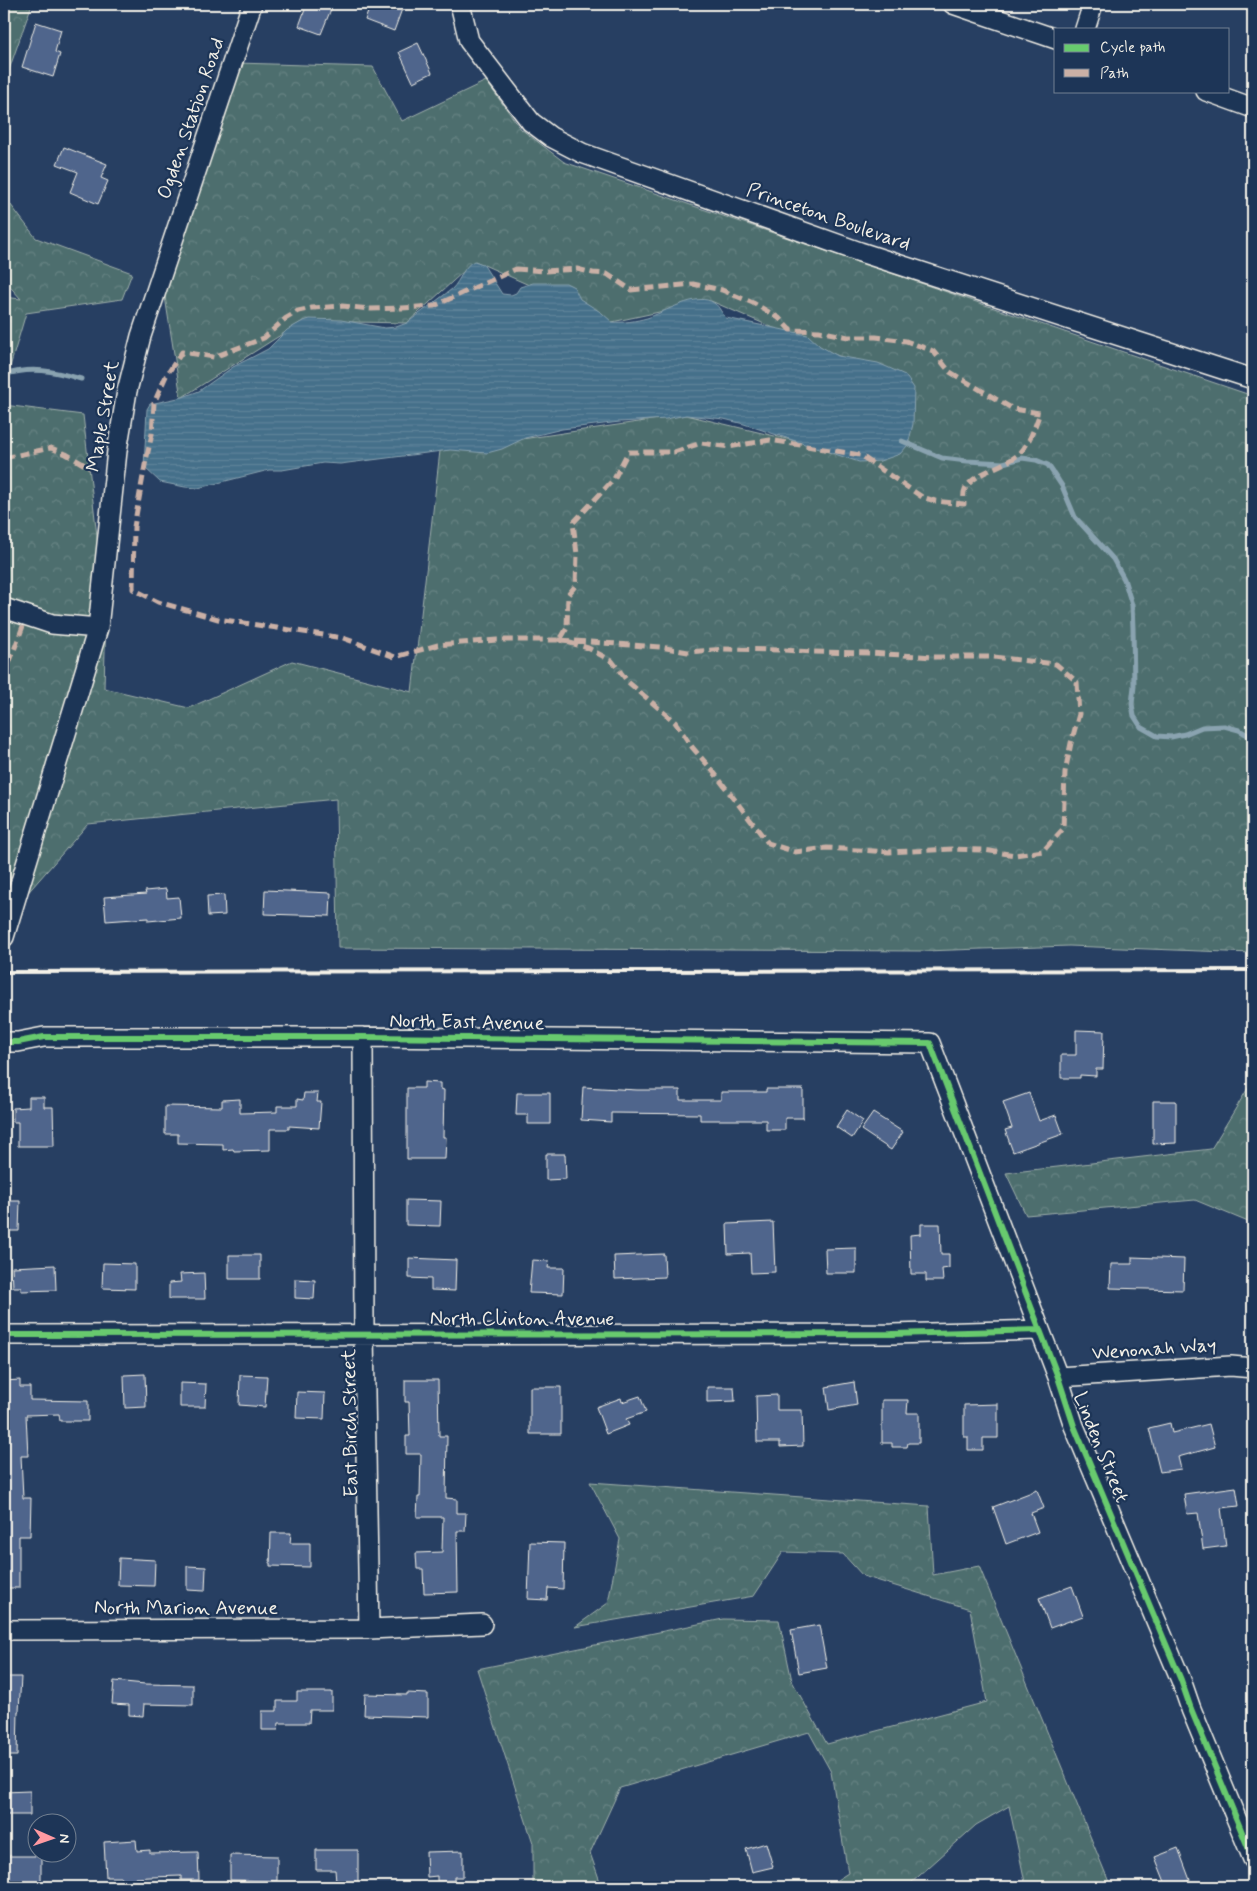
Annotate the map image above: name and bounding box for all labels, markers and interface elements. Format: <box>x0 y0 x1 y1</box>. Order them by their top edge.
legend <box>1054 28 1230 92</box>
street label: Ogden Station Road <box>151 34 232 203</box>
text: Cycle path <box>1100 38 1165 58</box>
text: Path <box>1100 64 1129 84</box>
street label: Princeton Boulevard <box>743 177 914 258</box>
street label: Maple Street <box>80 358 127 474</box>
street label: North East Avenue <box>389 1008 545 1037</box>
street label: North Clinton Avenue <box>430 1306 614 1333</box>
street label: Wenonah Way <box>1091 1332 1217 1367</box>
street label: East Birch Street <box>336 1348 365 1497</box>
street label: Linden Street <box>1066 1388 1135 1507</box>
street label: North Marion Avenue <box>94 1595 278 1622</box>
north arrow <box>28 1814 78 1864</box>
text: N <box>55 1833 73 1843</box>

